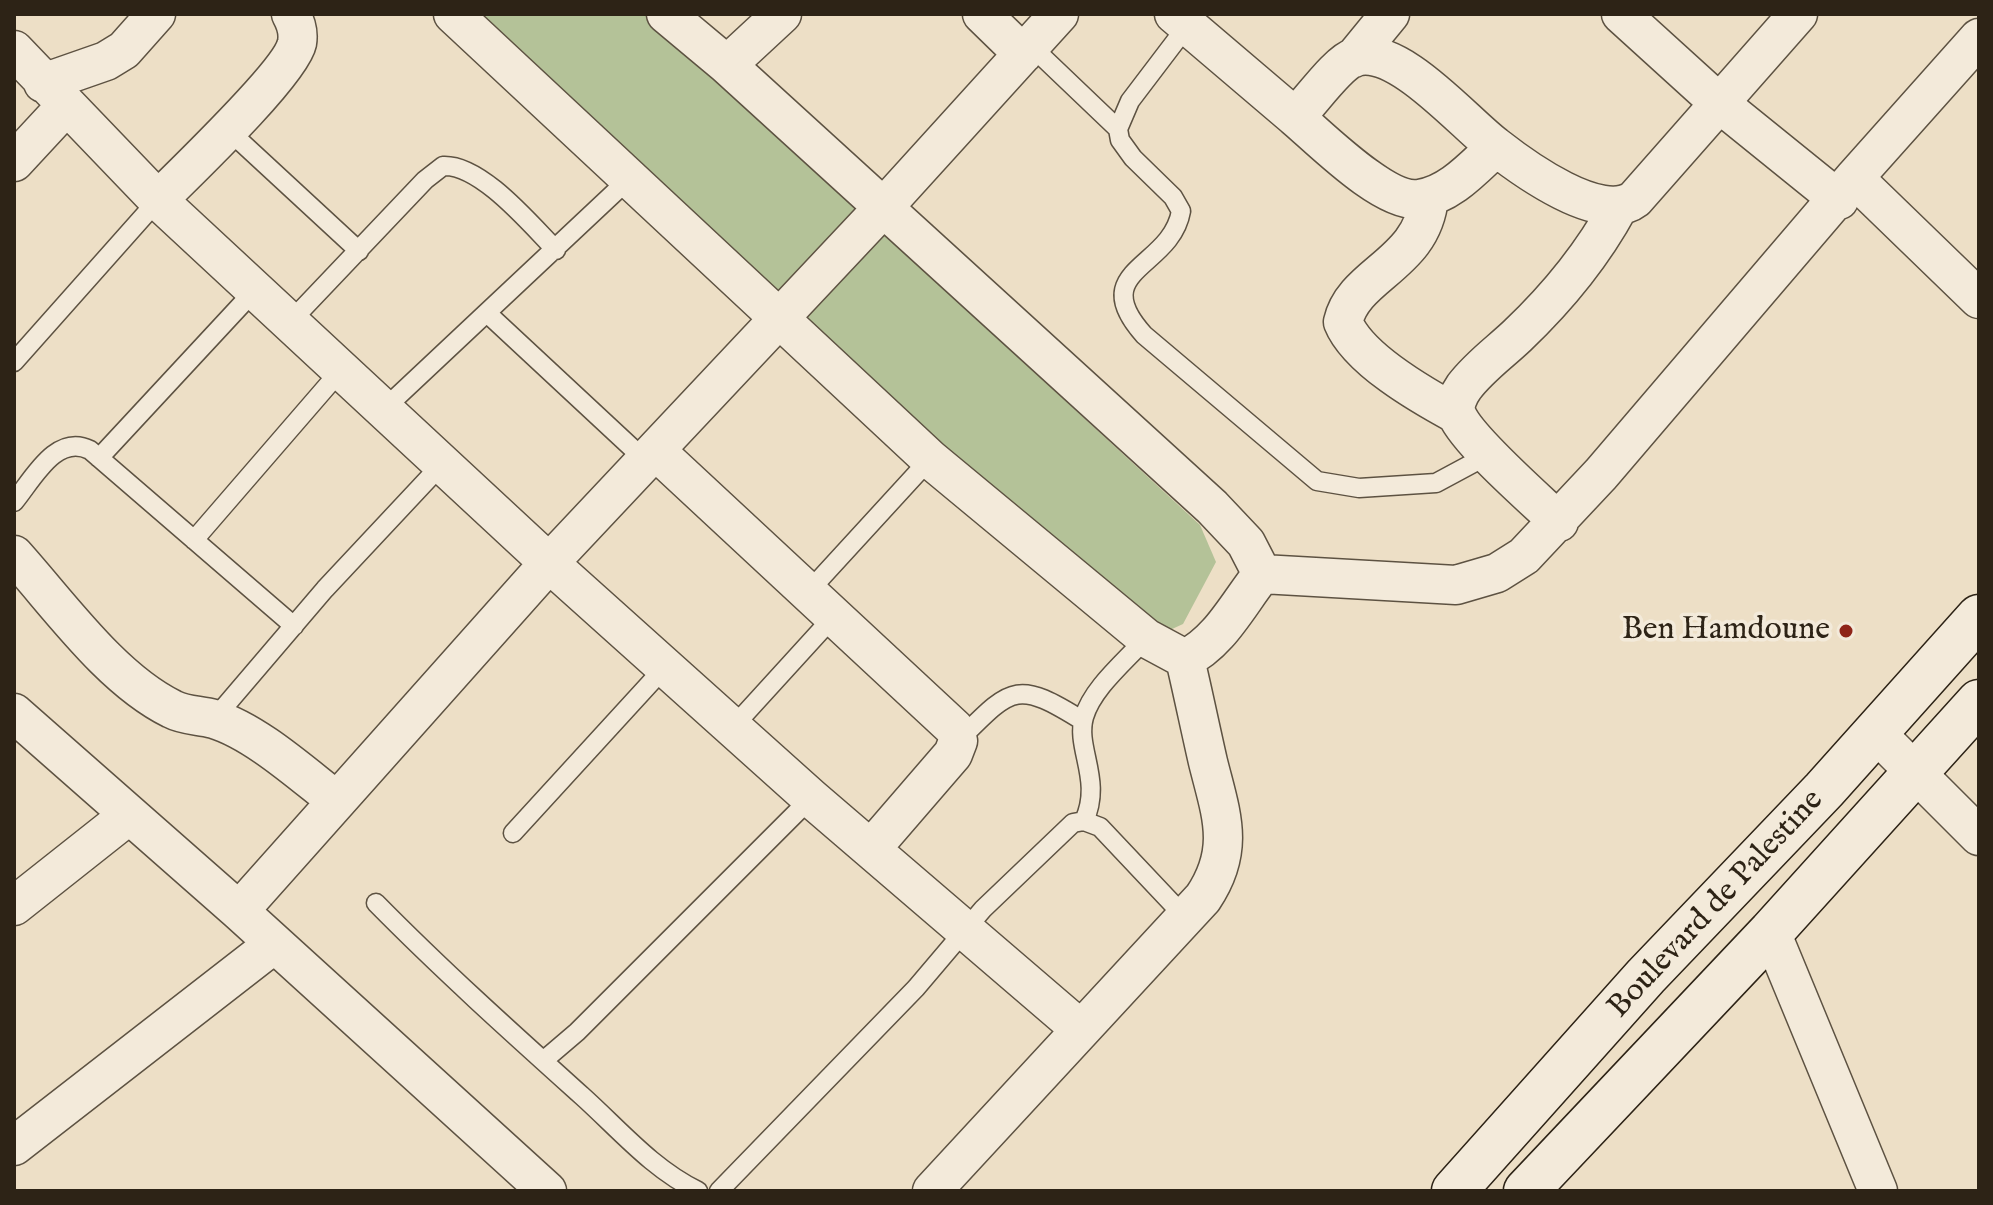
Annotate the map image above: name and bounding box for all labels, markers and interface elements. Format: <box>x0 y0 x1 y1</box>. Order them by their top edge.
place label: Ben Hamdoune <box>1622 612 1830 650</box>
marker: Ben Hamdoune <box>1837 622 1855 640</box>
street label: Boulevard de Palestine <box>1601 783 1833 1027</box>

